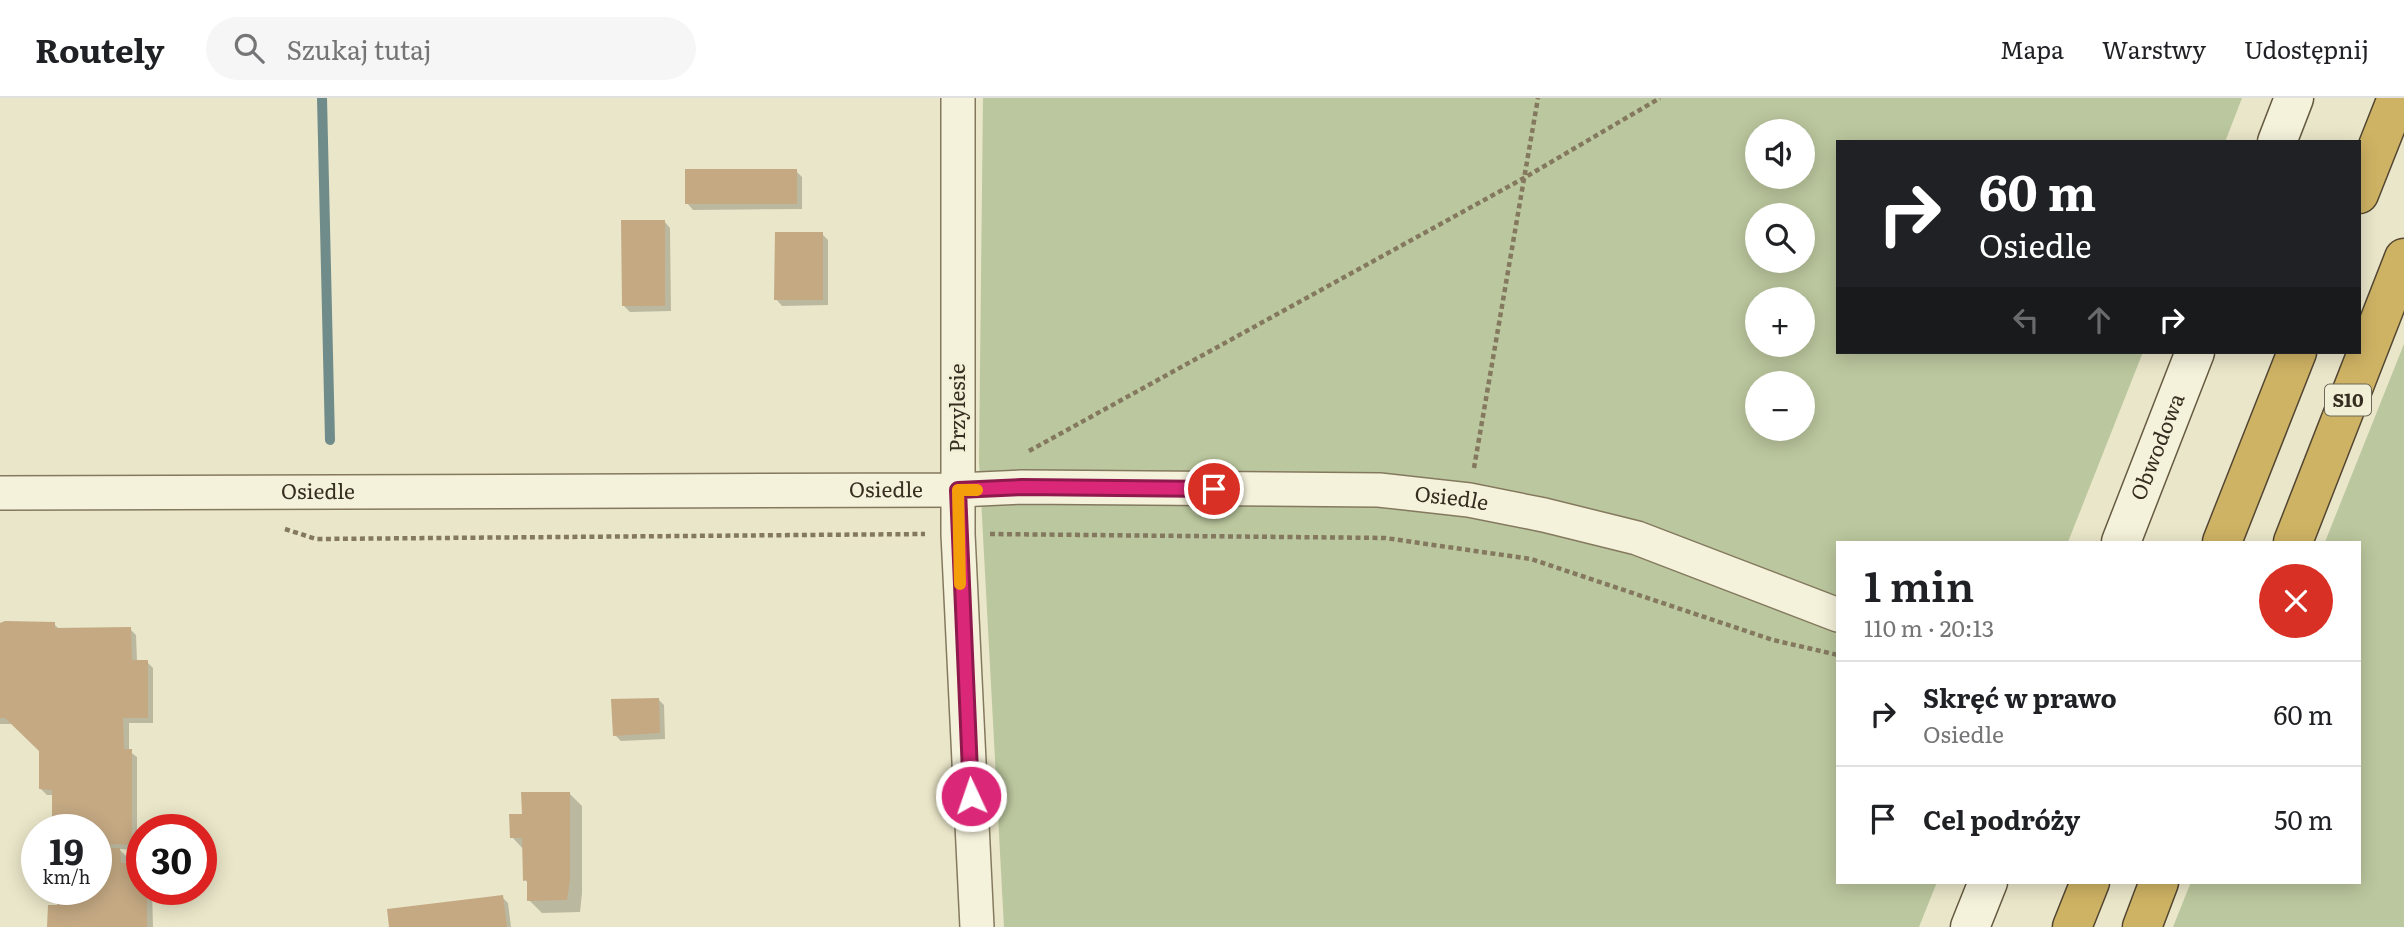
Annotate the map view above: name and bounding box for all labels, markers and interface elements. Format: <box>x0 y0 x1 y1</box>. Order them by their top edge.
search box <box>206 17 696 80</box>
text: Routely <box>35 24 164 73</box>
icon: search <box>230 29 268 67</box>
text: Szukaj tutaj <box>286 29 432 68</box>
text: Mapa <box>2000 31 2064 66</box>
text: Warstwy <box>2102 31 2206 66</box>
text: Udostępnij <box>2244 31 2369 66</box>
map controls <box>1745 119 1815 441</box>
button: sound <box>1745 119 1815 189</box>
text: 60 m <box>1979 153 2096 226</box>
icon: right <box>1864 168 1955 259</box>
button: search <box>1745 203 1815 273</box>
text: Osiedle <box>1979 220 2092 268</box>
button: + <box>1745 287 1815 357</box>
icon: left <box>2007 301 2045 339</box>
icon: ahead <box>2080 301 2118 339</box>
icon: right <box>2153 301 2191 339</box>
street label: Przylesie <box>940 363 971 453</box>
button: − <box>1745 371 1815 441</box>
road number: S10 <box>2325 384 2371 416</box>
street label: Obwodowa <box>2121 387 2191 504</box>
pin <box>1184 459 1244 519</box>
icon: arrive <box>1195 470 1233 508</box>
street label: Osiedle <box>849 472 923 503</box>
street label: Osiedle <box>281 474 355 505</box>
street label: Osiedle <box>1413 476 1492 517</box>
text: 1 min <box>1864 553 1974 615</box>
button: close <box>2259 564 2333 638</box>
text: 110 m · 20:13 <box>1864 610 1994 644</box>
text: Skręć w prawo <box>1923 677 2117 716</box>
text: 60 m <box>2274 694 2333 733</box>
icon: right <box>1864 695 1902 733</box>
text: Osiedle <box>1923 716 2004 750</box>
position arrow <box>934 759 1008 833</box>
text: Cel podróży <box>1923 799 2080 838</box>
text: 50 m <box>2274 799 2333 838</box>
icon: arrive <box>1864 800 1902 838</box>
speed limit sign: 30 <box>126 814 217 905</box>
text: 19 <box>49 824 84 876</box>
text: km/h <box>43 863 90 890</box>

